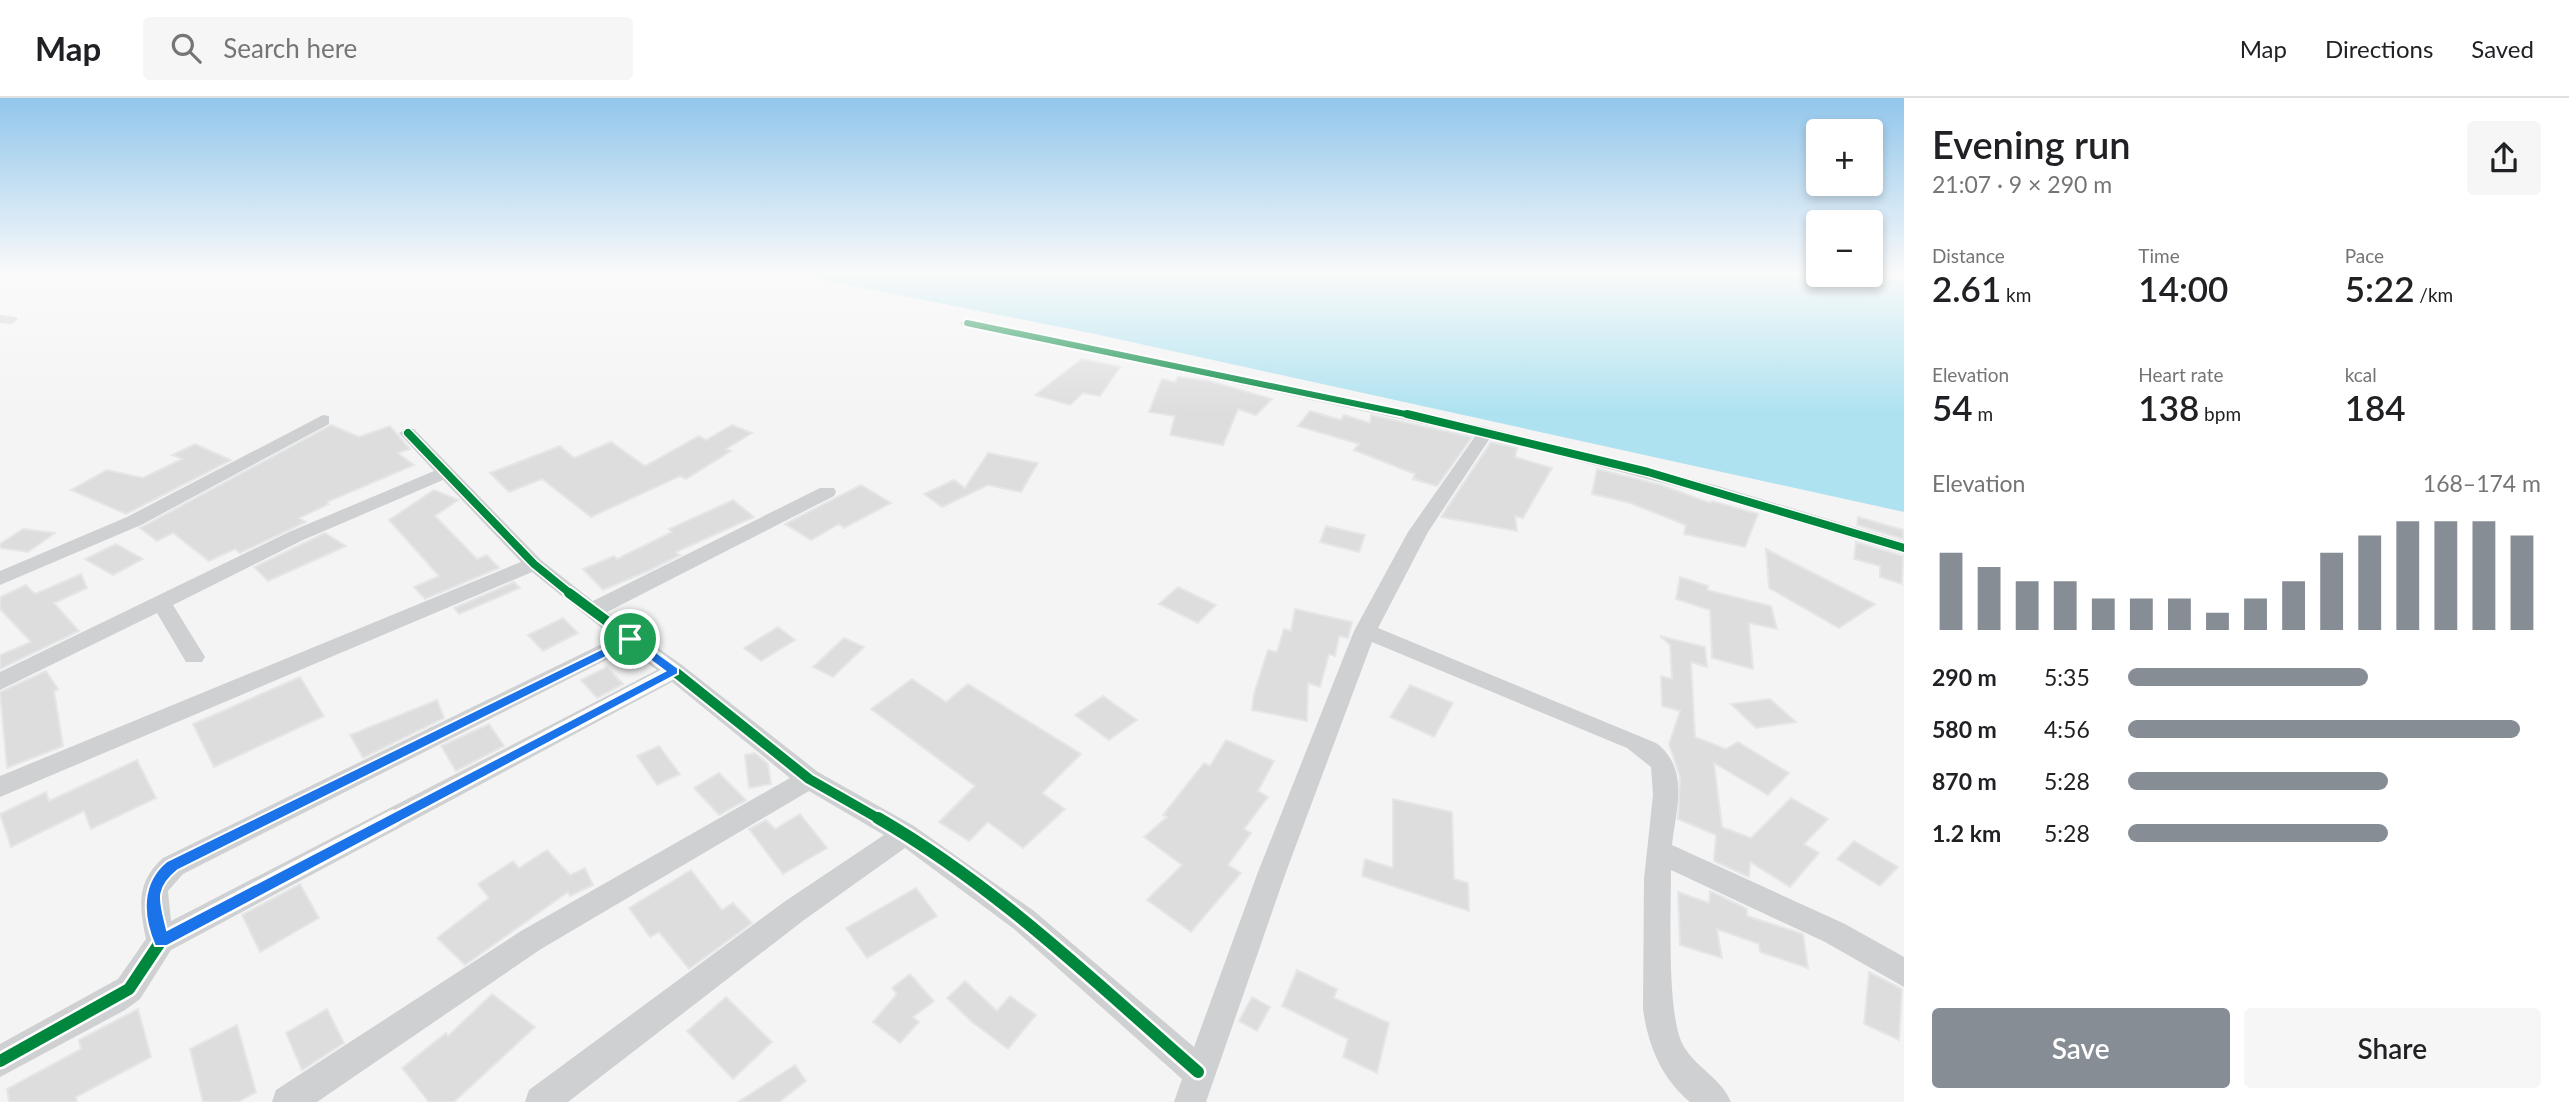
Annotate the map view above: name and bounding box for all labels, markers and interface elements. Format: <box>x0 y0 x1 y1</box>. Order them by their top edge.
search box <box>143 17 633 80</box>
text: Map <box>35 28 101 68</box>
icon: search <box>167 29 205 67</box>
text: Search here <box>223 32 357 64</box>
text: Map <box>2240 34 2287 63</box>
text: Directions <box>2325 34 2433 63</box>
text: Saved <box>2471 34 2534 63</box>
map controls <box>1806 119 1883 287</box>
button: + <box>1806 119 1883 196</box>
text: Evening run <box>1932 121 2131 167</box>
button: share <box>2467 121 2541 195</box>
text: 21:07 · 9 × 290 m <box>1932 170 2112 198</box>
button: − <box>1806 210 1883 287</box>
text: Distance <box>1932 244 2005 267</box>
text: Time <box>2138 244 2180 267</box>
text: Pace <box>2345 244 2384 267</box>
text: 2.61 <box>1932 267 2001 309</box>
text: 14:00 <box>2138 267 2228 309</box>
text: 5:22 <box>2345 267 2414 309</box>
text: km <box>2001 283 2031 306</box>
text: /km <box>2414 283 2453 306</box>
text: Elevation <box>1932 363 2009 386</box>
text: Heart rate <box>2138 363 2224 386</box>
text: kcal <box>2345 363 2377 386</box>
text: 54 <box>1932 386 1973 428</box>
text: 138 <box>2138 386 2199 428</box>
text: 184 <box>2345 386 2406 428</box>
text: m <box>1973 402 1993 425</box>
text: bpm <box>2199 402 2241 425</box>
text: Elevation <box>1932 469 2025 497</box>
text: 168–174 m <box>2423 469 2541 497</box>
pin <box>600 609 660 669</box>
icon: arrive <box>611 620 649 658</box>
text: 290 m <box>1932 663 1997 691</box>
text: 5:35 <box>2044 663 2090 691</box>
text: 580 m <box>1932 715 1997 743</box>
text: 4:56 <box>2044 715 2090 743</box>
text: 870 m <box>1932 767 1997 795</box>
text: 5:28 <box>2044 767 2090 795</box>
text: 1.2 km <box>1932 819 2001 847</box>
text: 5:28 <box>2044 819 2090 847</box>
button: Save <box>1932 1008 2230 1088</box>
button: Share <box>2244 1008 2541 1088</box>

